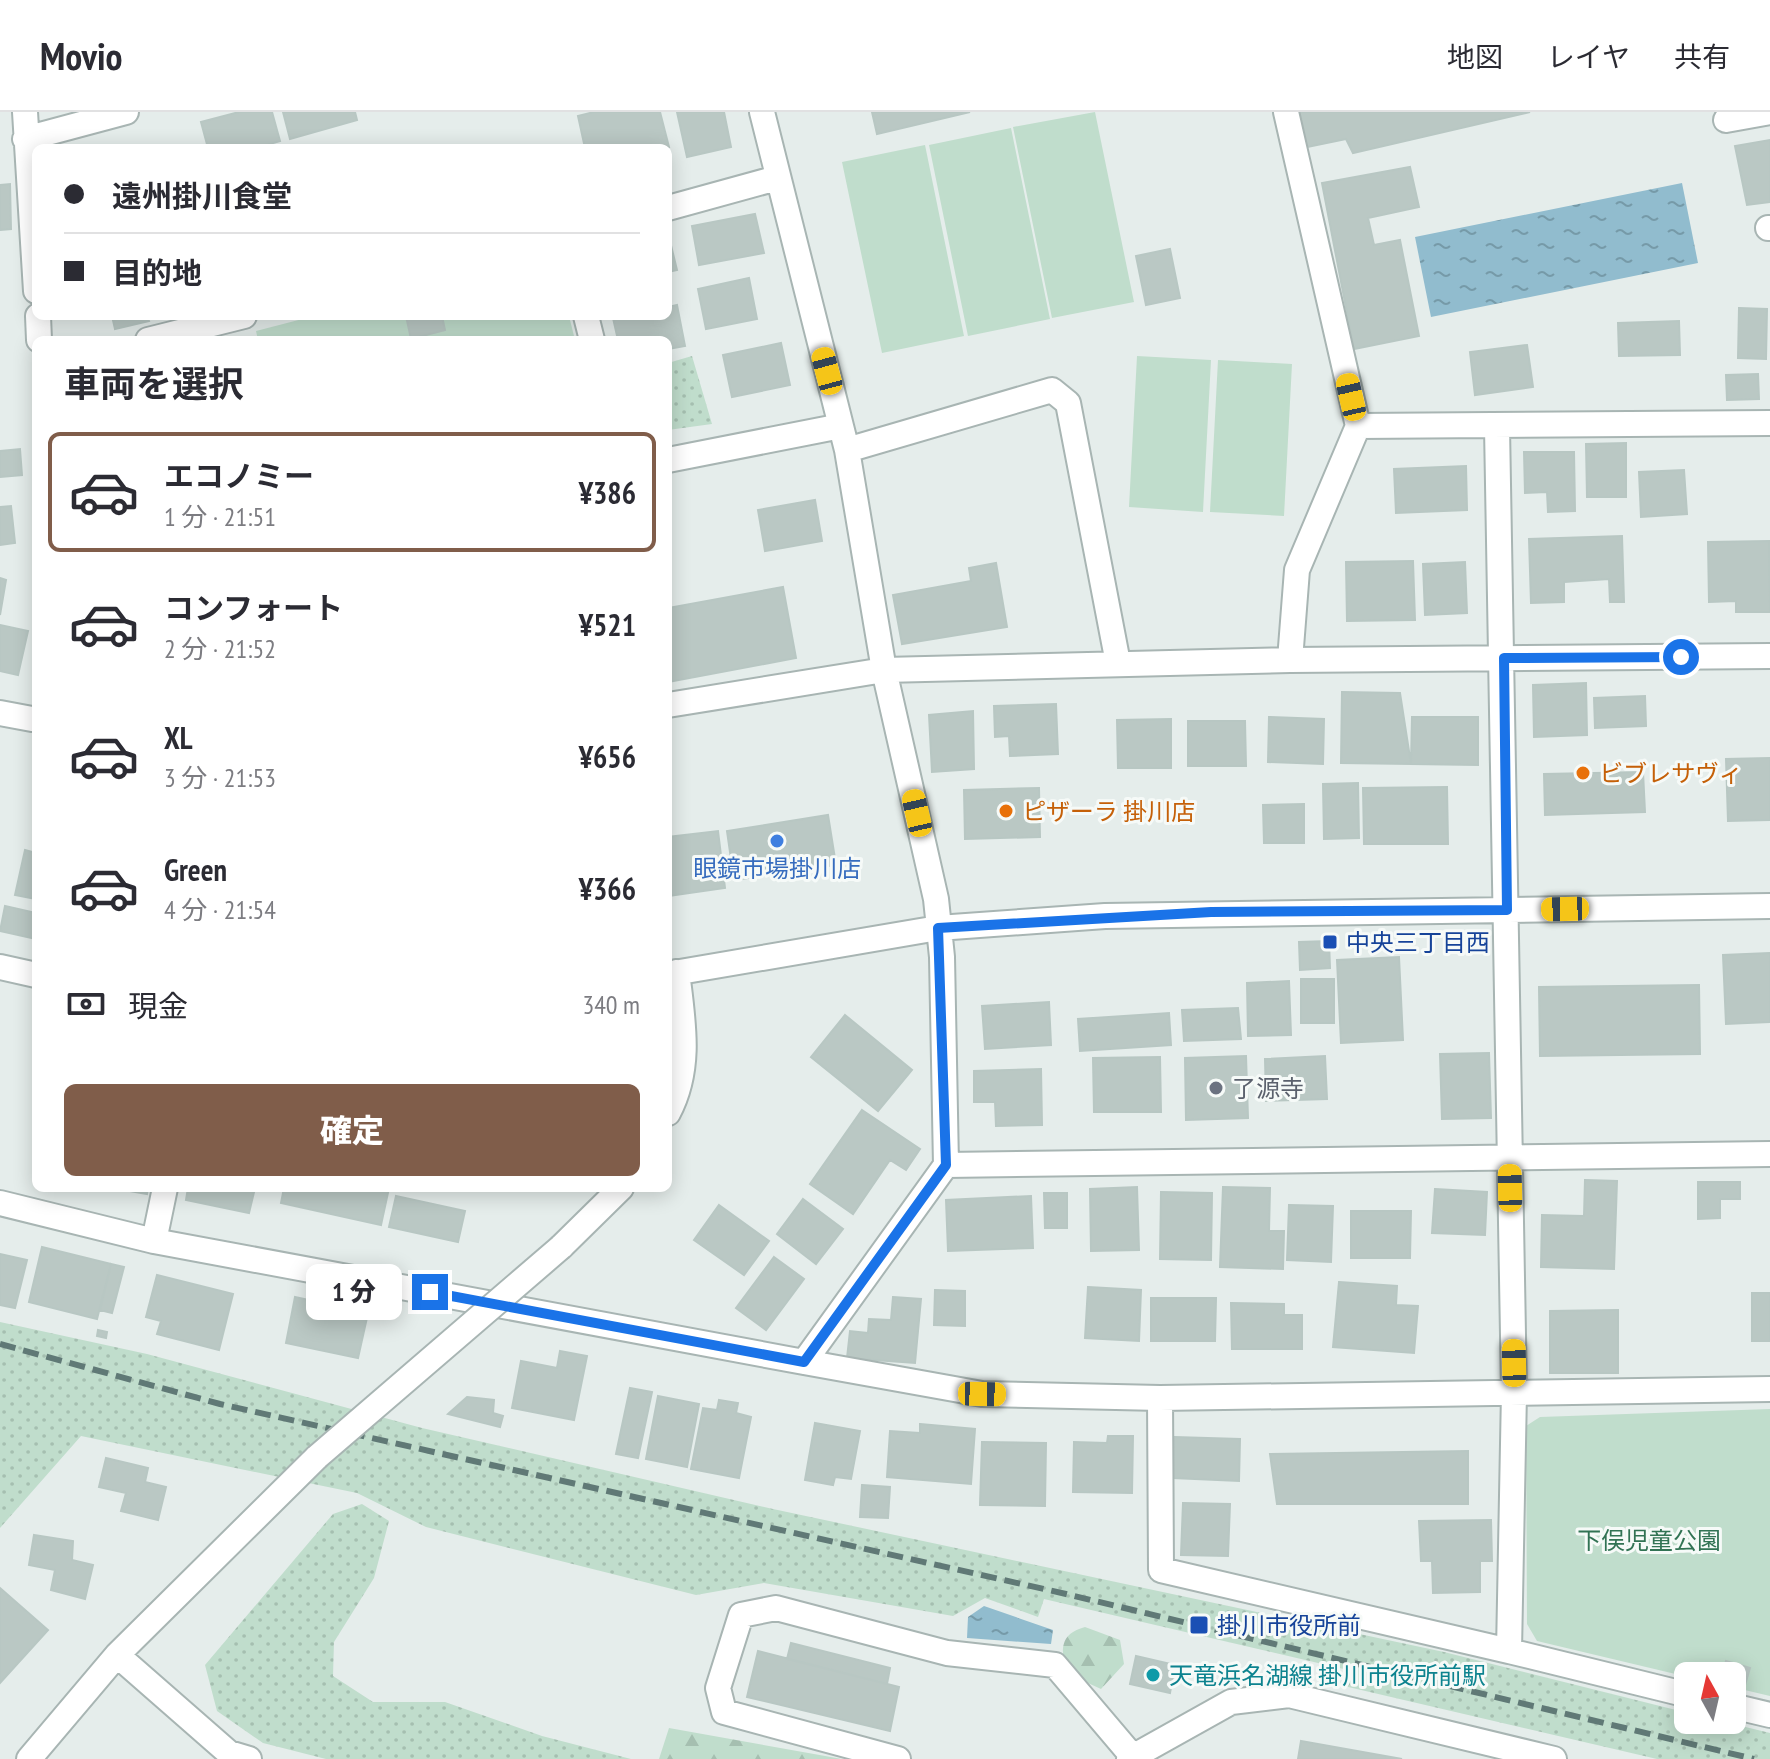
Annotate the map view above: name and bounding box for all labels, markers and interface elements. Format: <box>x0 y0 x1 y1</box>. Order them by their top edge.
text: Movio <box>40 31 122 80</box>
text: 地図 <box>1447 38 1503 75</box>
text: レイヤ <box>1547 38 1630 75</box>
text: 共有 <box>1674 38 1730 75</box>
text: 遠州掛川食堂 <box>112 176 292 215</box>
text: 目的地 <box>112 253 202 292</box>
car <box>809 345 845 397</box>
text: 車両を選択 <box>64 360 244 407</box>
car <box>1334 371 1368 423</box>
icon: car <box>68 456 140 528</box>
text: エコノミー <box>164 456 314 495</box>
text: ¥386 <box>579 473 636 512</box>
text: 1 分 · 21:51 <box>164 500 276 533</box>
icon: car <box>68 588 140 660</box>
text: コンフォート <box>164 588 343 627</box>
text: ¥521 <box>579 605 636 644</box>
text: 2 分 · 21:52 <box>164 632 276 665</box>
route start <box>1663 639 1699 675</box>
text: XL <box>164 718 193 757</box>
icon: car <box>68 720 140 792</box>
text: ¥656 <box>579 737 636 776</box>
place label: ビブレサヴィ <box>1599 758 1743 789</box>
text: 3 分 · 21:53 <box>164 761 276 794</box>
marker: ビブレサヴィ <box>1574 764 1592 782</box>
car <box>900 787 934 839</box>
place label: ピザーラ 掛川店 <box>1022 796 1195 827</box>
marker: ピザーラ 掛川店 <box>997 802 1015 820</box>
marker: 眼鏡市場掛川店 <box>768 832 786 850</box>
text: Green <box>164 850 227 889</box>
icon: car <box>68 852 140 924</box>
place label: 眼鏡市場掛川店 <box>693 853 861 884</box>
text: ¥366 <box>579 869 636 908</box>
text: 4 分 · 21:54 <box>164 893 276 926</box>
car <box>1541 897 1589 921</box>
place label: 中央三丁目西 <box>1346 927 1490 958</box>
marker: 中央三丁目西 <box>1321 933 1339 951</box>
icon: cash <box>64 982 108 1026</box>
text: 現金 <box>128 986 188 1025</box>
text: 340 m <box>582 988 640 1021</box>
place label: 了源寺 <box>1232 1073 1304 1104</box>
marker: 了源寺 <box>1207 1079 1225 1097</box>
button: 確定 <box>64 1084 640 1176</box>
car <box>1498 1164 1522 1212</box>
callout: 1 分 <box>306 1264 402 1320</box>
route end <box>412 1274 448 1310</box>
text: 1 分 <box>332 1275 376 1308</box>
car <box>1502 1339 1526 1387</box>
car <box>958 1382 1006 1406</box>
park label: 下俣児童公園 <box>1577 1525 1721 1556</box>
place label: 掛川市役所前 <box>1217 1610 1361 1641</box>
marker: 掛川市役所前 <box>1188 1614 1210 1636</box>
place label: 天竜浜名湖線 掛川市役所前駅 <box>1169 1660 1486 1691</box>
north arrow <box>1674 1662 1746 1734</box>
map controls <box>1674 1662 1746 1734</box>
marker: 天竜浜名湖線 掛川市役所前駅 <box>1144 1666 1162 1684</box>

